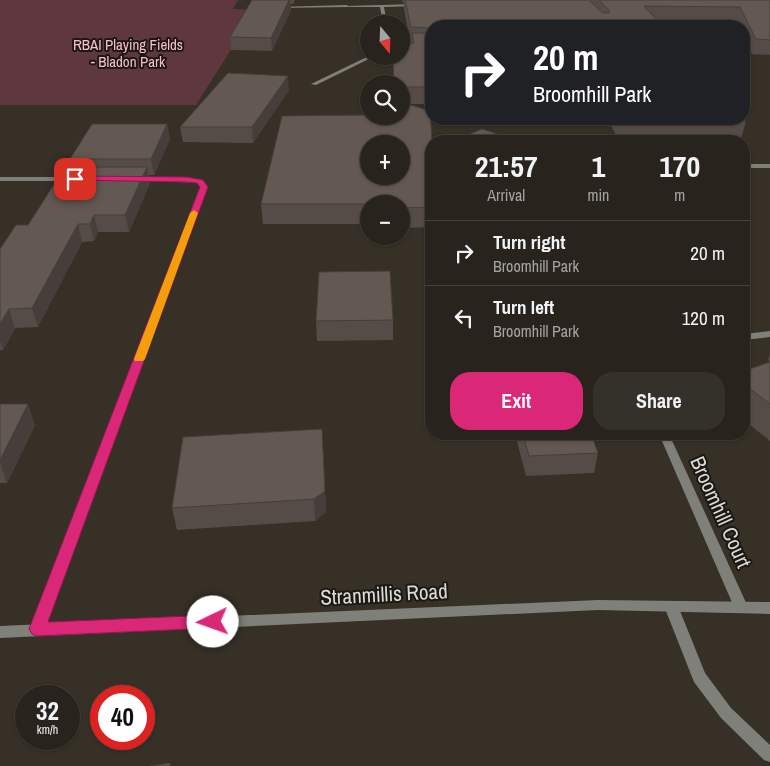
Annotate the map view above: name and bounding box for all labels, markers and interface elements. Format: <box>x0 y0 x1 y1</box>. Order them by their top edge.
north arrow <box>360 15 410 65</box>
map controls <box>360 15 410 245</box>
park label: RBAI Playing Fields - Bladon Park <box>73 34 183 72</box>
text: 20 m <box>533 34 598 81</box>
icon: right <box>450 40 515 105</box>
button: search <box>360 75 410 125</box>
text: Broomhill Park <box>533 79 651 109</box>
button: + <box>360 135 410 185</box>
text: 21:57 <box>475 146 538 186</box>
text: 1 <box>592 146 605 186</box>
text: 170 <box>659 146 700 186</box>
pin <box>54 158 96 200</box>
icon: arrive <box>61 165 89 193</box>
text: Arrival <box>487 184 525 206</box>
text: min <box>587 184 609 206</box>
text: m <box>674 184 685 206</box>
button: − <box>360 195 410 245</box>
text: Turn right <box>493 229 565 255</box>
icon: right <box>450 239 478 267</box>
text: 20 m <box>690 240 725 266</box>
text: Broomhill Park <box>493 255 579 277</box>
text: Turn left <box>493 294 554 320</box>
icon: left <box>450 304 478 332</box>
text: 120 m <box>682 305 725 331</box>
text: Broomhill Park <box>493 320 579 342</box>
button: Exit <box>450 372 583 430</box>
button: Share <box>593 372 725 430</box>
street label: Broomhill Court <box>683 451 759 573</box>
street label: Stranmillis Road <box>320 576 448 612</box>
position arrow <box>186 595 238 647</box>
speed limit sign: 40 <box>90 685 155 750</box>
text: 32 <box>36 694 59 728</box>
text: km/h <box>37 722 58 738</box>

